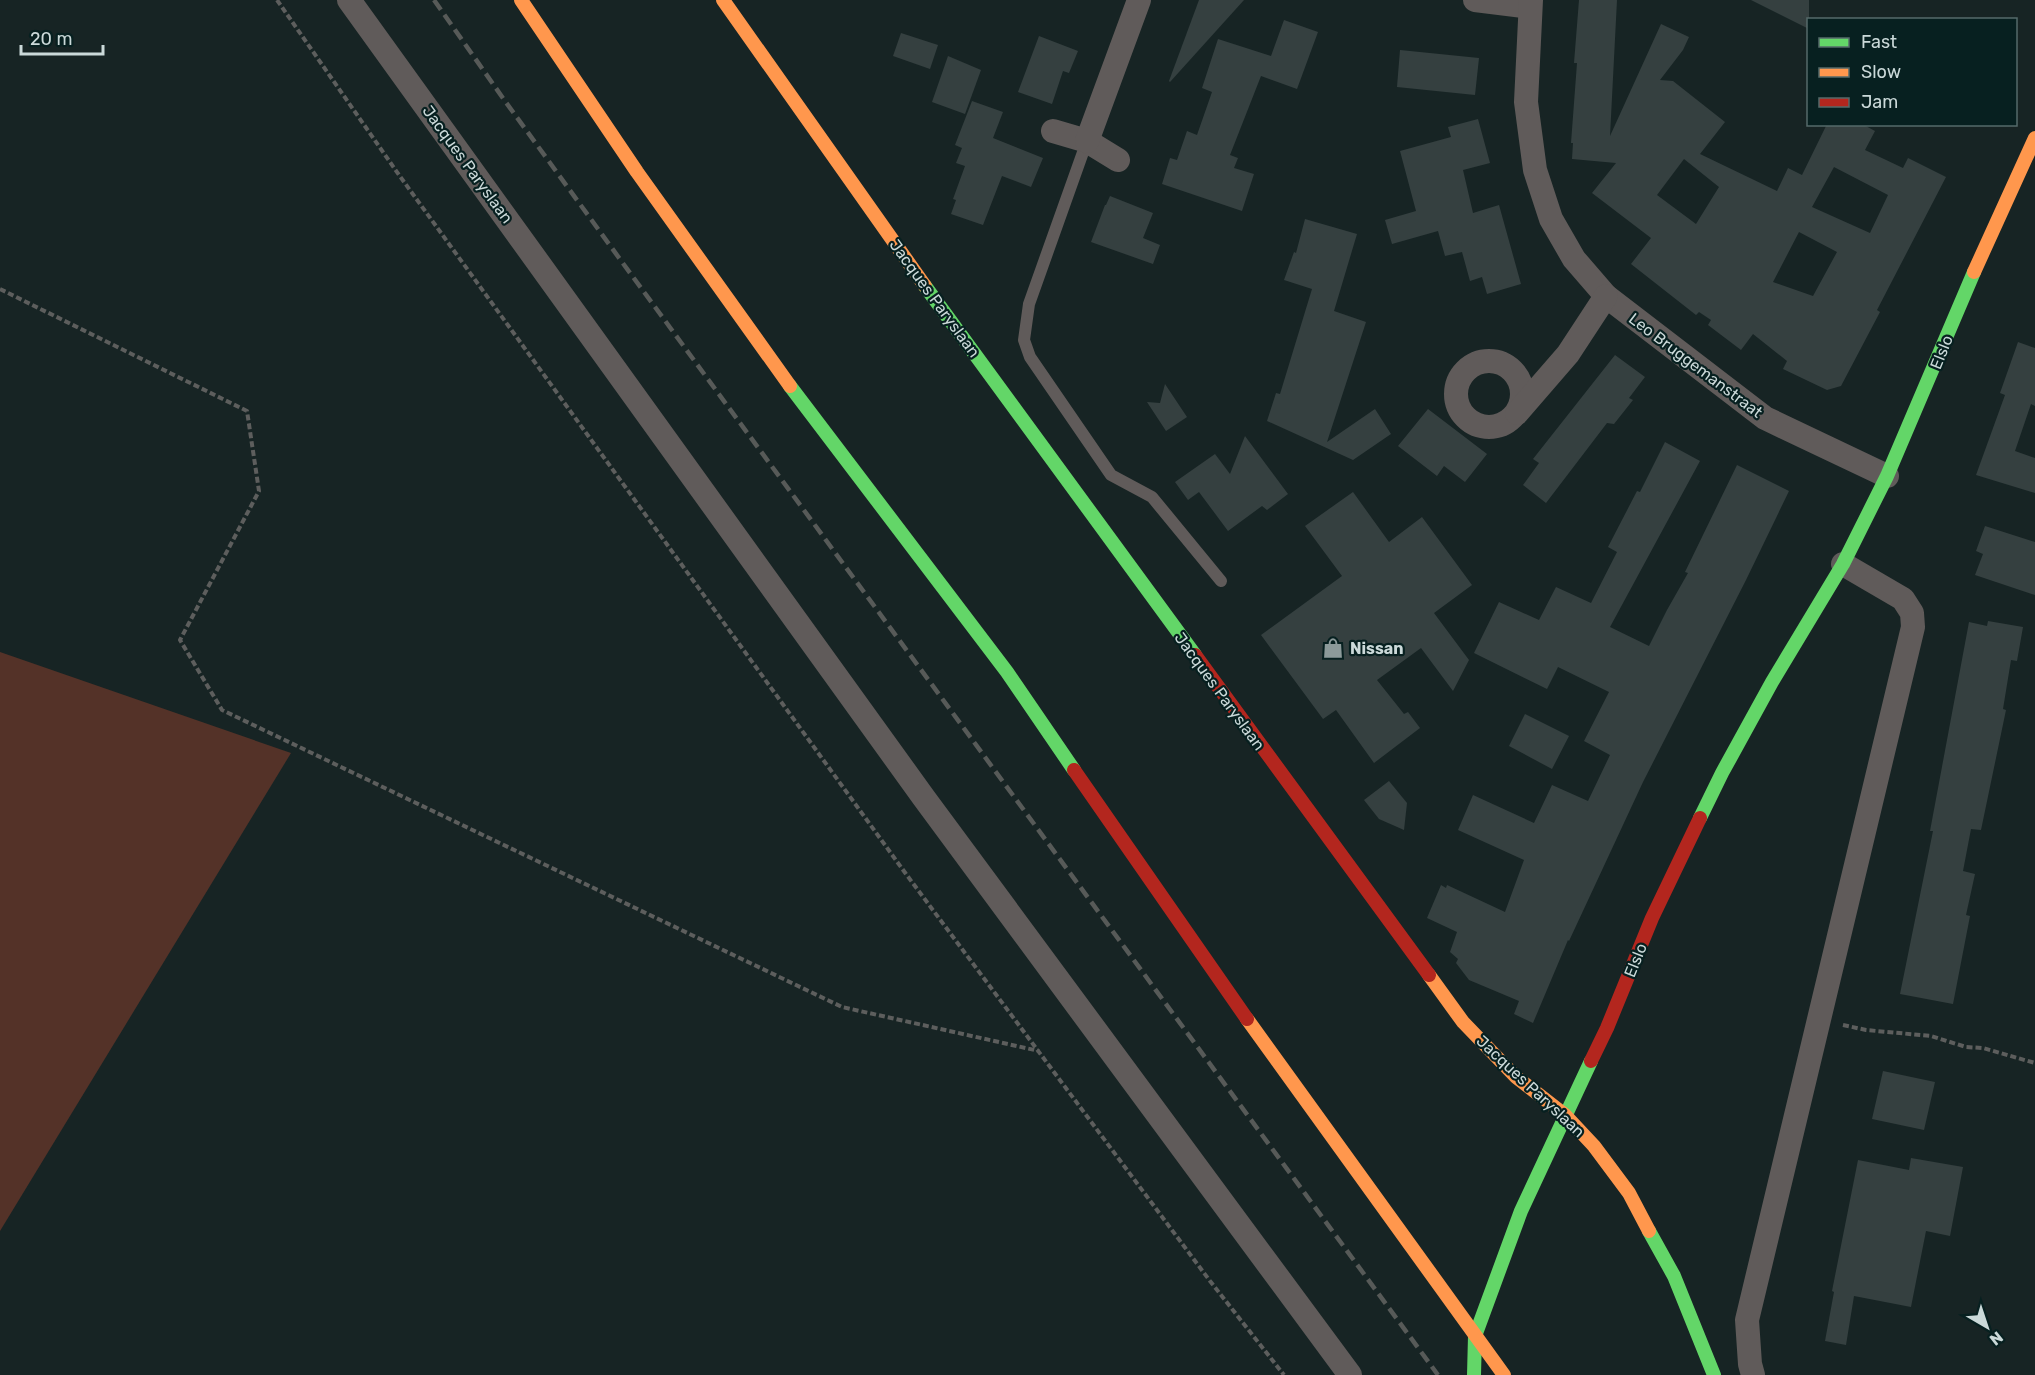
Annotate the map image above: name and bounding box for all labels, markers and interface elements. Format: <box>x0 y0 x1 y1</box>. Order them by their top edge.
scale bar <box>21 18 104 56</box>
legend <box>1807 18 2017 126</box>
text: 20 m <box>30 28 72 50</box>
text: Fast <box>1861 31 1897 53</box>
text: Slow <box>1861 61 1901 83</box>
text: Jam <box>1861 91 1898 113</box>
street label: Jacques Paryslaan <box>418 102 517 227</box>
street label: Jacques Paryslaan <box>885 236 984 361</box>
street label: Leo Bruggemanstraat <box>1625 309 1766 422</box>
street label: Elslo <box>1926 332 1957 372</box>
street label: Jacques Paryslaan <box>1170 629 1269 754</box>
shop icon: Nissan <box>1321 636 1345 660</box>
place label: Nissan <box>1350 639 1404 658</box>
street label: Elslo <box>1620 940 1651 980</box>
street label: Jacques Paryslaan <box>1473 1031 1589 1141</box>
north arrow <box>1957 1297 2017 1357</box>
text: N <box>1986 1327 2007 1349</box>

